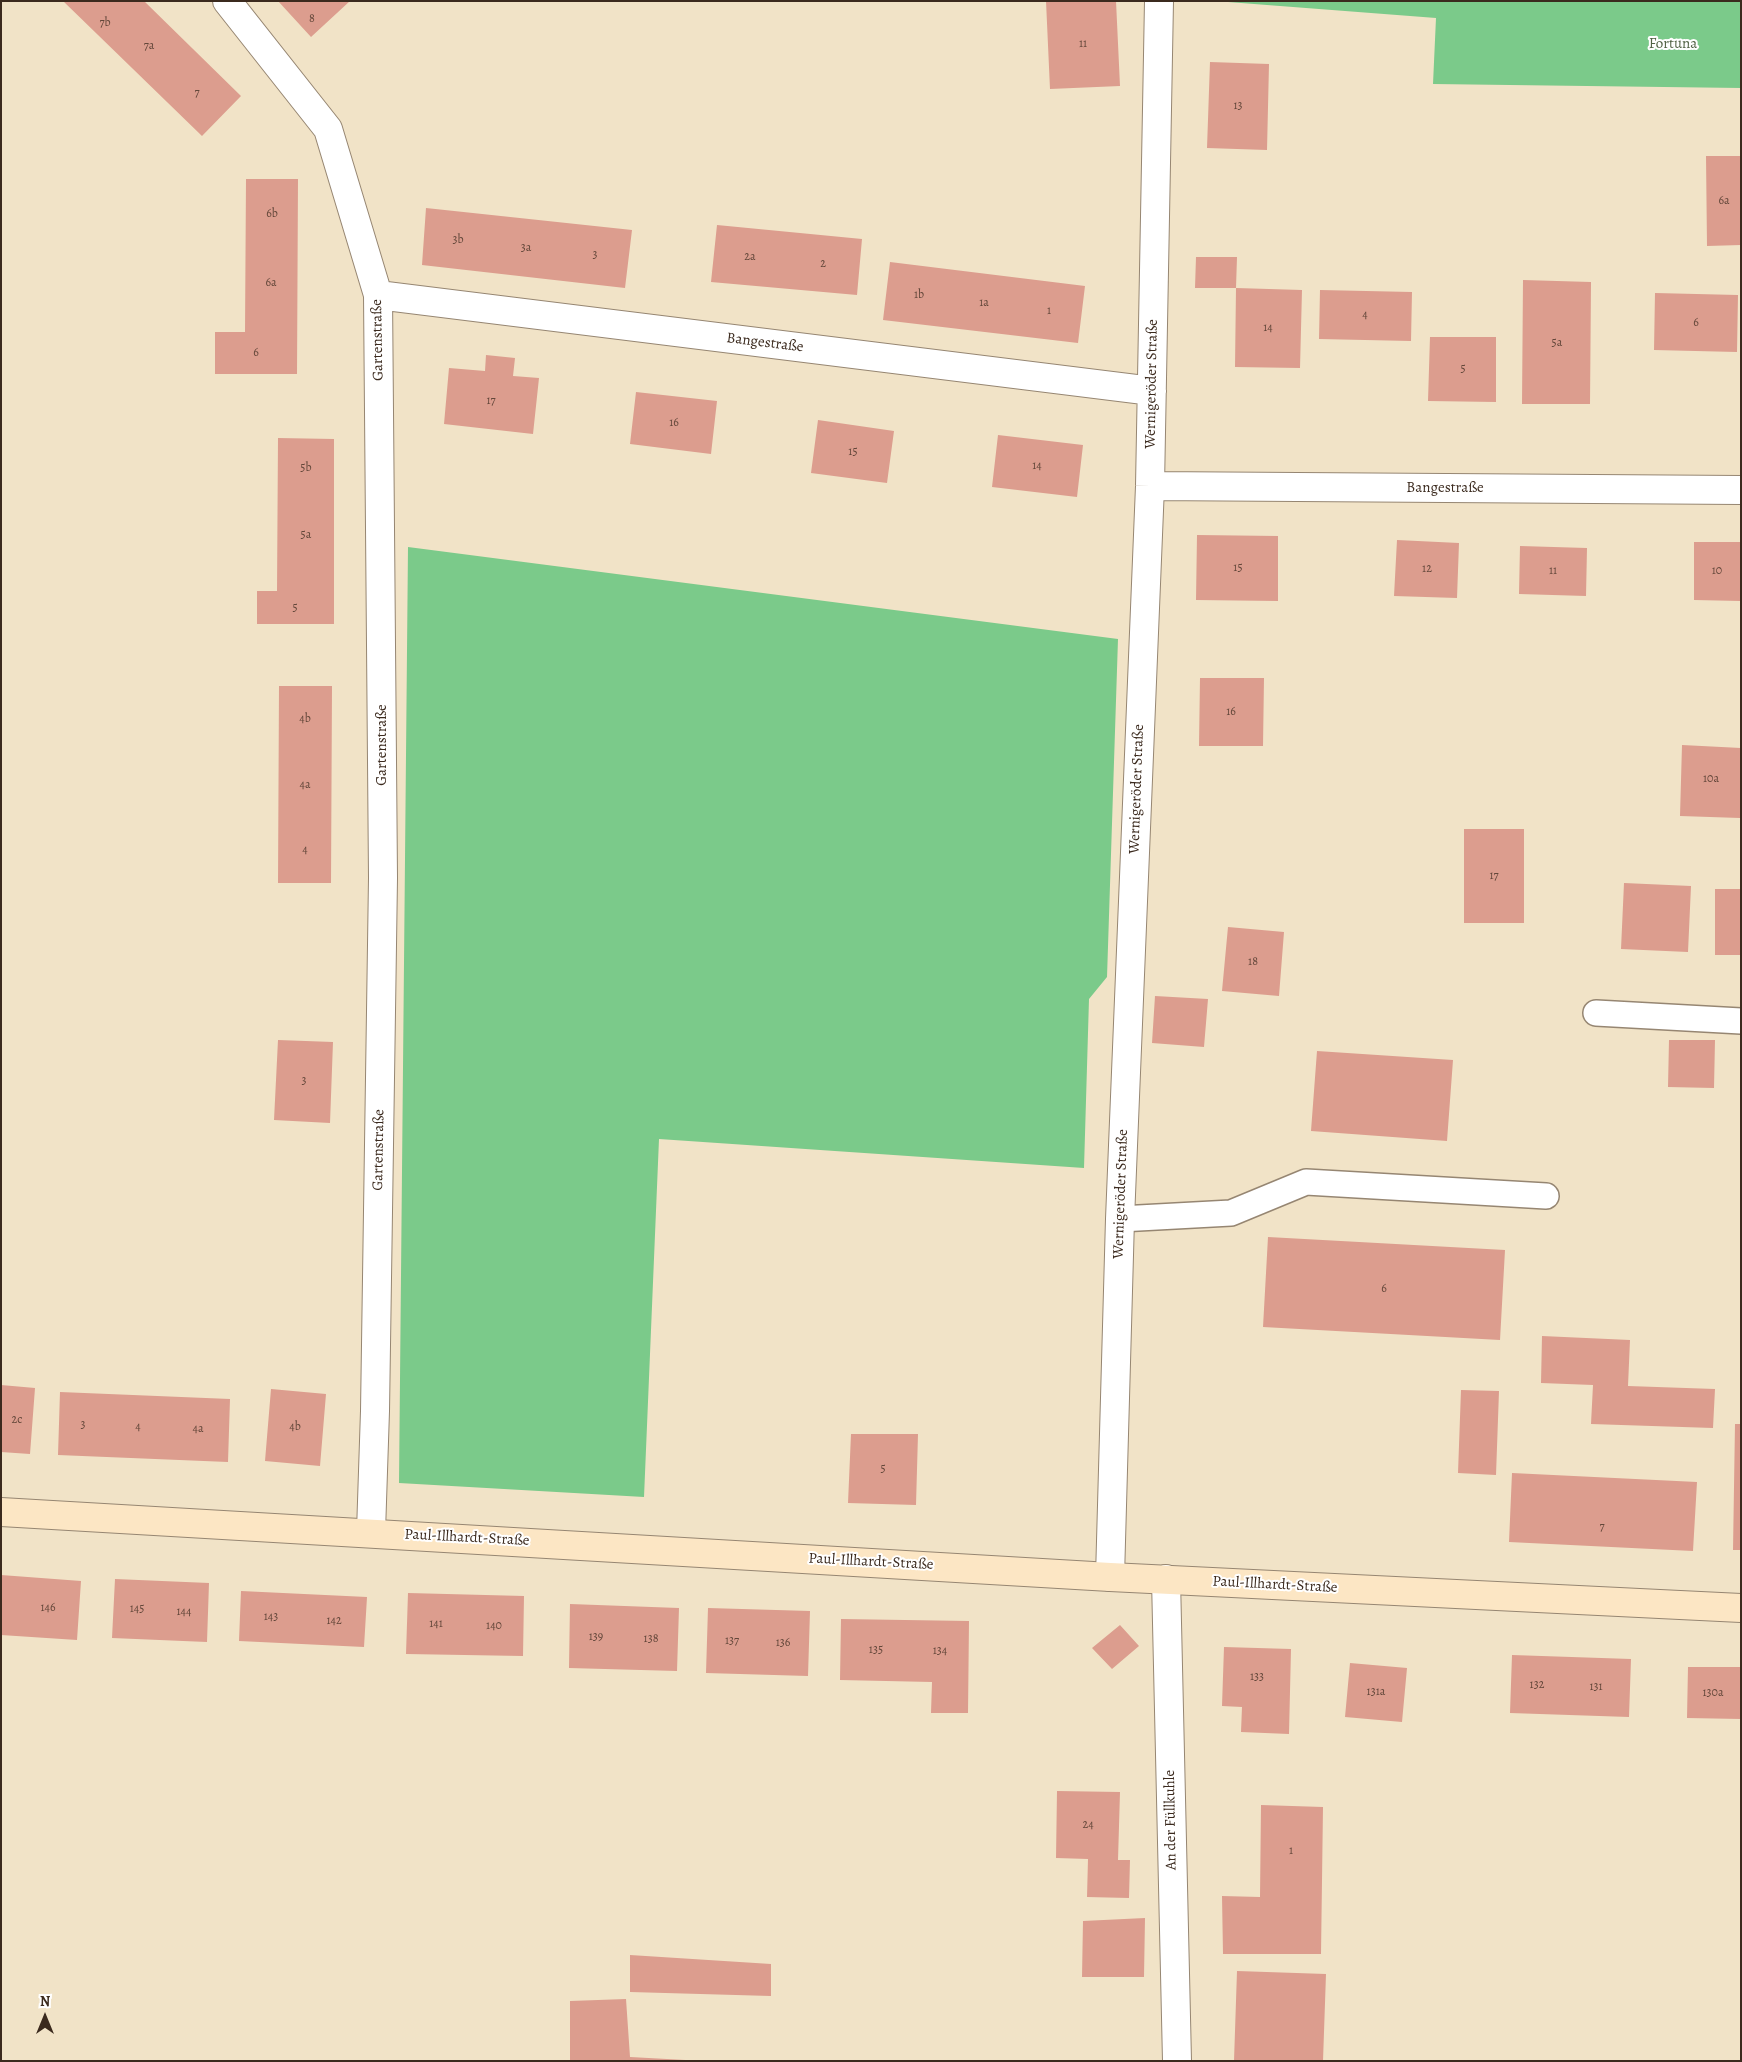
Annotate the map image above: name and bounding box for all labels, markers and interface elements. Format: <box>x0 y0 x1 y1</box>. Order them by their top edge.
house number: 8 <box>309 12 315 26</box>
house number: 7b <box>99 16 111 30</box>
park label: Fortuna <box>1649 35 1697 53</box>
house number: 11 <box>1079 37 1087 51</box>
house number: 7a <box>144 39 154 53</box>
house number: 7 <box>194 86 200 100</box>
house number: 13 <box>1233 99 1243 113</box>
house number: 6a <box>1718 194 1730 208</box>
house number: 6b <box>266 207 278 221</box>
house number: 3b <box>452 233 464 247</box>
house number: 3a <box>521 241 531 255</box>
house number: 3 <box>593 248 597 262</box>
house number: 2a <box>744 250 756 264</box>
house number: 2 <box>820 257 826 271</box>
house number: 6a <box>265 276 277 290</box>
house number: 1b <box>914 288 924 302</box>
house number: 1a <box>979 296 989 310</box>
street label: Gartenstraße <box>368 299 388 381</box>
house number: 1 <box>1047 304 1051 318</box>
house number: 4 <box>1362 308 1368 322</box>
house number: 6 <box>1693 316 1699 330</box>
street label: Wernigeröder Straße <box>1142 319 1162 449</box>
house number: 14 <box>1263 321 1273 335</box>
street label: Bangestraße <box>725 329 805 357</box>
house number: 5a <box>1552 336 1562 350</box>
house number: 6 <box>253 346 259 360</box>
house number: 5 <box>1460 362 1466 376</box>
house number: 17 <box>486 394 496 408</box>
house number: 16 <box>669 416 679 430</box>
house number: 15 <box>848 445 858 459</box>
house number: 14 <box>1032 459 1042 473</box>
house number: 5b <box>300 461 312 475</box>
street label: Bangestraße <box>1406 479 1484 497</box>
house number: 5a <box>301 528 311 542</box>
house number: 15 <box>1233 561 1243 575</box>
house number: 12 <box>1422 562 1432 576</box>
house number: 11 <box>1549 564 1557 578</box>
house number: 10 <box>1712 564 1722 578</box>
house number: 5 <box>292 601 298 615</box>
street label: Gartenstraße <box>373 704 391 786</box>
house number: 16 <box>1226 705 1236 719</box>
house number: 4b <box>299 712 311 726</box>
street label: Wernigeröder Straße <box>1126 724 1148 854</box>
house number: 10a <box>1703 772 1719 786</box>
house number: 4a <box>299 778 311 792</box>
house number: 4 <box>302 843 308 857</box>
house number: 17 <box>1489 869 1499 883</box>
house number: 18 <box>1248 955 1258 969</box>
house number: 3 <box>302 1074 306 1088</box>
street label: Gartenstraße <box>369 1109 389 1191</box>
street label: Wernigeröder Straße <box>1110 1129 1132 1259</box>
house number: 6 <box>1381 1282 1387 1296</box>
house number: 2c <box>12 1413 22 1427</box>
house number: 3 <box>81 1418 85 1432</box>
house number: 4 <box>135 1420 141 1434</box>
house number: 4b <box>289 1420 301 1434</box>
house number: 4a <box>192 1422 204 1436</box>
house number: 5 <box>880 1462 886 1476</box>
house number: 7 <box>1599 1520 1605 1534</box>
street label: Paul-Illhardt-Straße <box>404 1526 530 1550</box>
street label: Paul-Illhardt-Straße <box>808 1550 934 1574</box>
street label: Paul-Illhardt-Straße <box>1212 1573 1338 1597</box>
house number: 146 <box>40 1601 56 1615</box>
house number: 145 <box>130 1602 144 1616</box>
house number: 144 <box>177 1605 191 1619</box>
house number: 143 <box>264 1610 278 1624</box>
house number: 142 <box>326 1614 342 1628</box>
house number: 141 <box>429 1617 443 1631</box>
house number: 140 <box>486 1619 502 1633</box>
house number: 139 <box>589 1630 603 1644</box>
house number: 138 <box>644 1632 658 1646</box>
house number: 137 <box>725 1634 739 1648</box>
house number: 136 <box>776 1636 790 1650</box>
house number: 135 <box>869 1643 883 1657</box>
house number: 134 <box>933 1644 947 1658</box>
house number: 133 <box>1250 1670 1264 1684</box>
house number: 132 <box>1530 1678 1544 1692</box>
house number: 131 <box>1589 1680 1603 1694</box>
house number: 131a <box>1367 1685 1385 1699</box>
house number: 130a <box>1702 1686 1724 1700</box>
street label: An der Füllkuhle <box>1161 1770 1181 1870</box>
house number: 24 <box>1082 1818 1094 1832</box>
house number: 1 <box>1289 1844 1293 1858</box>
north arrow <box>20 1992 70 2042</box>
text: N <box>40 1992 50 2011</box>

